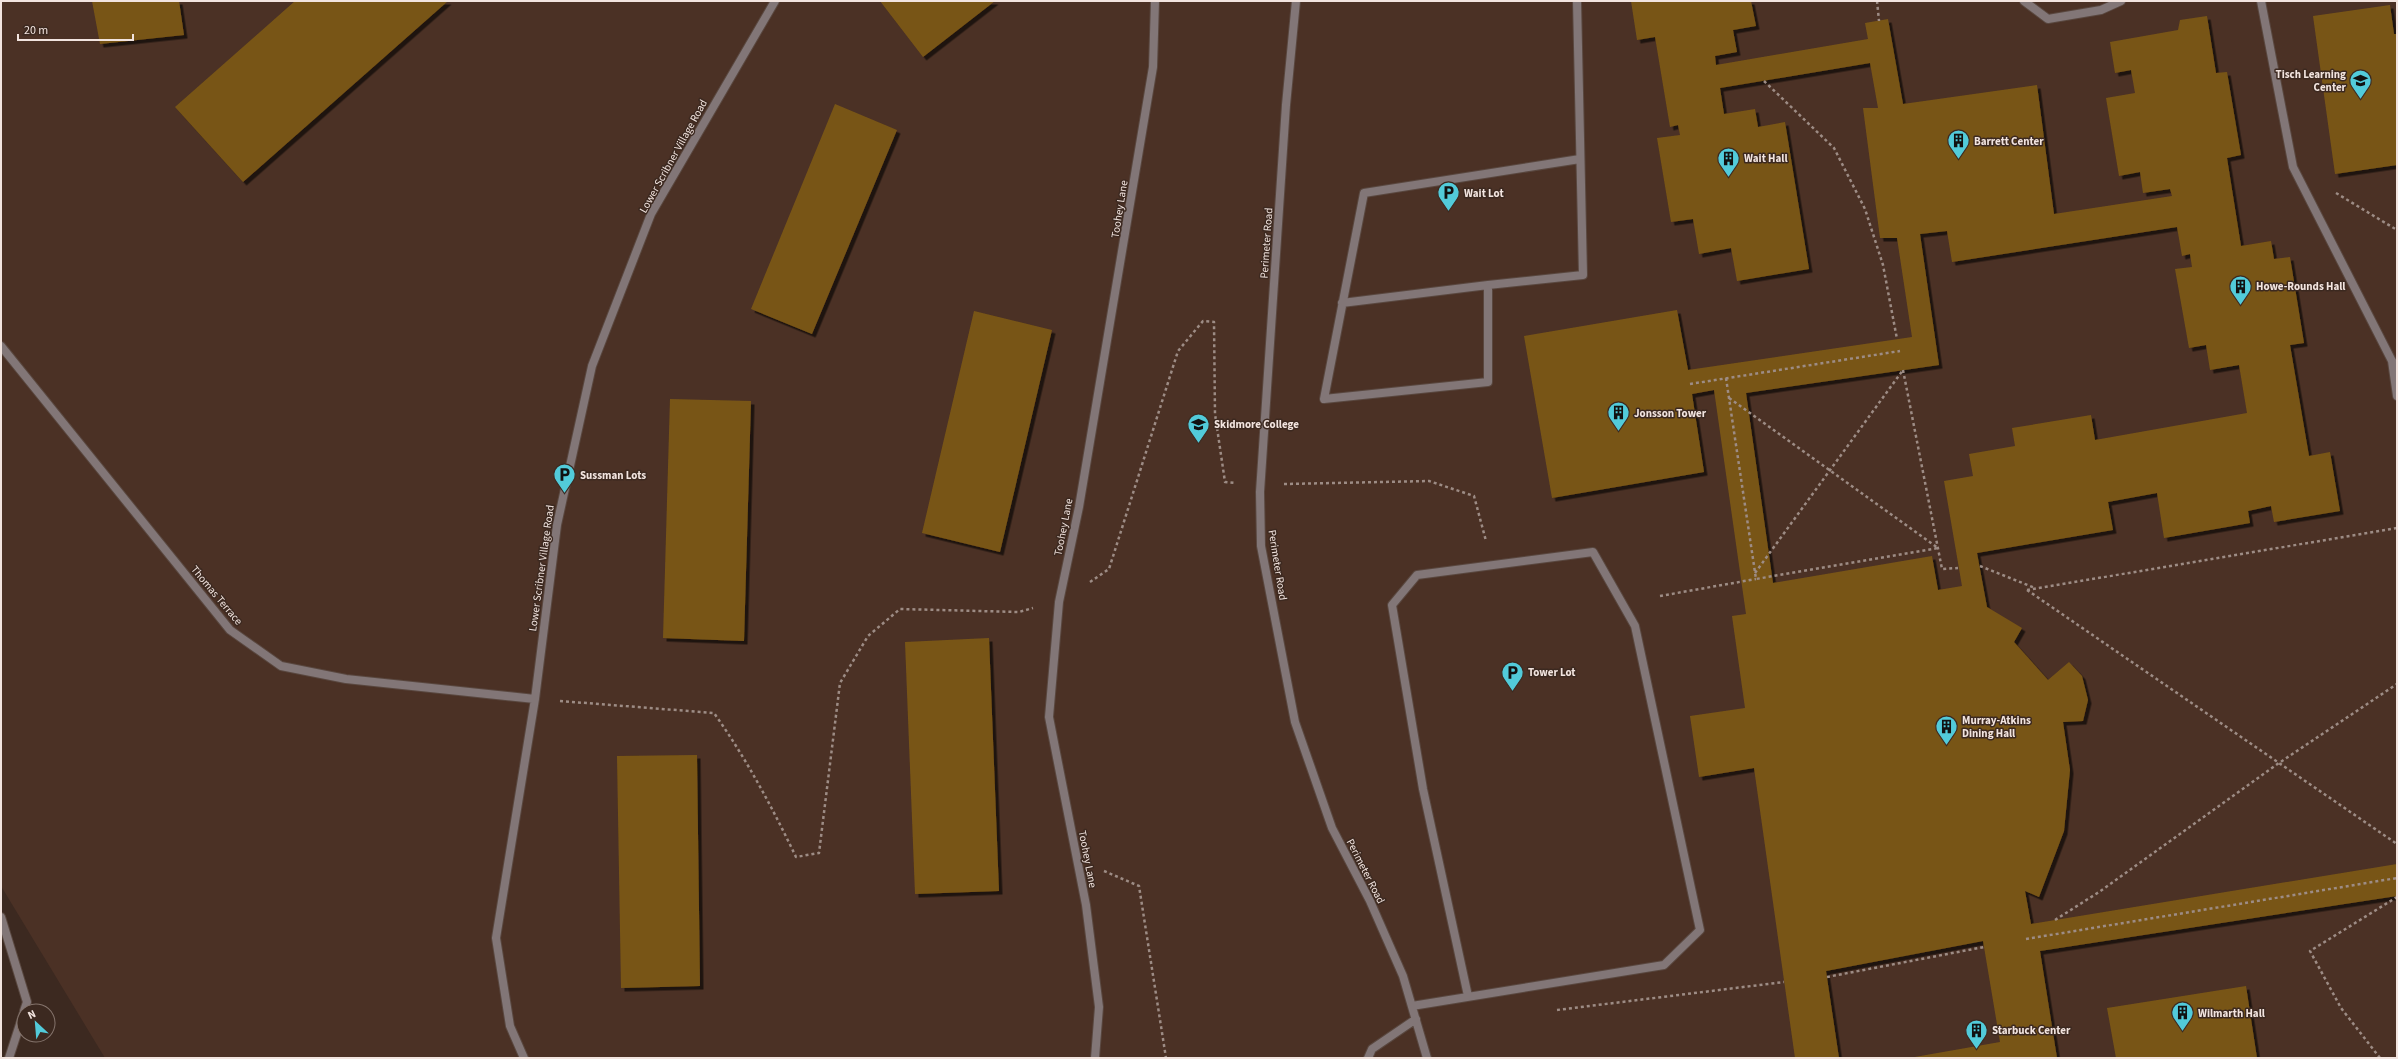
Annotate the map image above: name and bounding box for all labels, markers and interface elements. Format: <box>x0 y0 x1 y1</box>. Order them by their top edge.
scale bar <box>18 16 133 42</box>
text: 20 m <box>24 22 48 39</box>
place label: Tisch Learning Center <box>2276 67 2347 95</box>
school or university icon: Tisch Learning Center <box>2348 67 2374 100</box>
street label: Lower Scribner Village Road <box>636 97 711 216</box>
building icon: Barrett Center <box>1945 128 1971 161</box>
place label: Barrett Center <box>1974 134 2044 149</box>
building icon: Wait Hall <box>1716 145 1742 178</box>
place label: Wait Hall <box>1744 151 1788 166</box>
street label: Toohey Lane <box>1108 179 1132 239</box>
parking icon: Wait Lot <box>1436 180 1462 213</box>
place label: Wait Lot <box>1464 186 1504 201</box>
street label: Perimeter Road <box>1257 207 1276 279</box>
building icon: Howe-Rounds Hall <box>2227 273 2253 306</box>
place label: Howe-Rounds Hall <box>2256 279 2346 294</box>
building icon: Jonsson Tower <box>1606 400 1632 433</box>
place label: Jonsson Tower <box>1634 406 1707 421</box>
school or university icon: Skidmore College <box>1186 411 1212 444</box>
place label: Skidmore College <box>1214 417 1299 432</box>
parking icon: Sussman Lots <box>552 462 578 495</box>
place label: Sussman Lots <box>580 468 646 483</box>
street label: Toohey Lane <box>1051 497 1077 557</box>
street label: Lower Scribner Village Road <box>525 504 558 632</box>
street label: Perimeter Road <box>1265 529 1290 601</box>
street label: Thomas Terrace <box>187 562 246 629</box>
parking icon: Tower Lot <box>1499 659 1525 692</box>
place label: Tower Lot <box>1528 665 1576 680</box>
building icon: Murray-Atkins Dining Hall <box>1933 713 1959 746</box>
place label: Murray-Atkins Dining Hall <box>1962 713 2031 741</box>
street label: Toohey Lane <box>1075 829 1101 890</box>
street label: Perimeter Road <box>1343 836 1388 906</box>
building icon: Wilmarth Hall <box>2169 1000 2195 1033</box>
north arrow <box>16 1003 56 1043</box>
text: N <box>25 1006 38 1023</box>
place label: Wilmarth Hall <box>2198 1006 2266 1021</box>
building icon: Starbuck Center <box>1964 1017 1990 1050</box>
place label: Starbuck Center <box>1992 1023 2071 1038</box>

